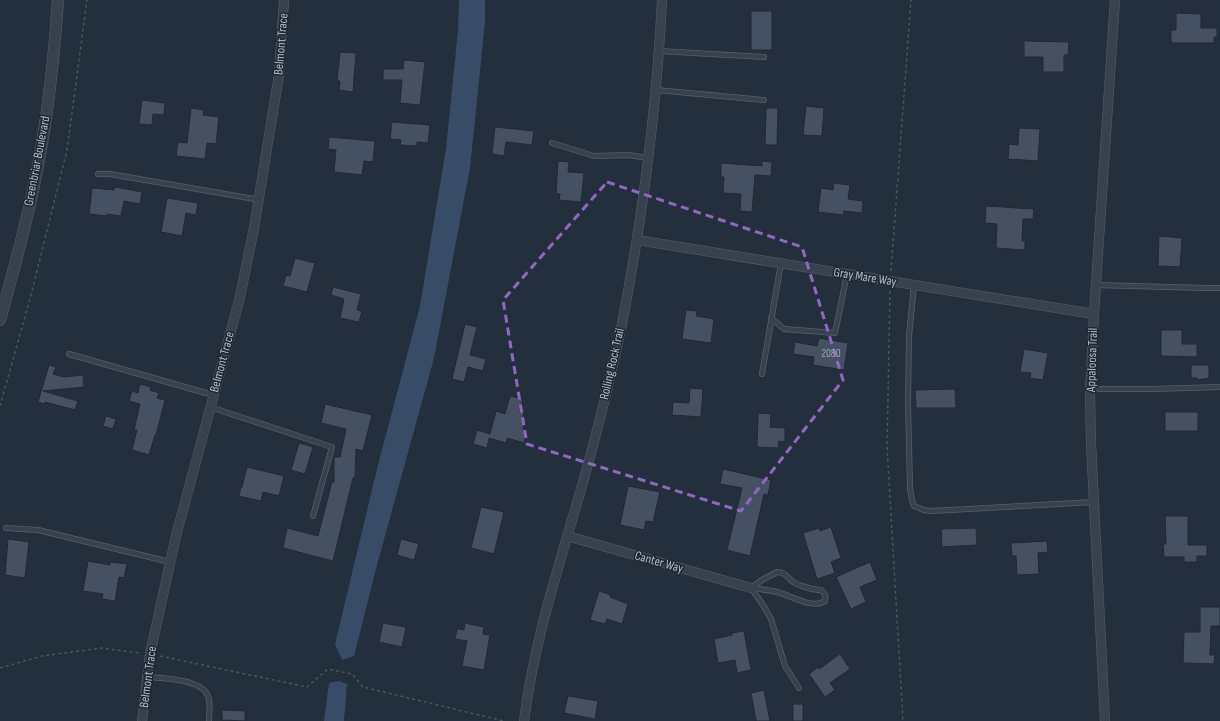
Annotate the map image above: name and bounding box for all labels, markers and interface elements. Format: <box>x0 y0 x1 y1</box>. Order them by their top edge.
street label: Belmont Trace <box>270 12 292 76</box>
street label: Greenbriar Boulevard <box>20 115 54 207</box>
street label: Gray Mare Way <box>832 264 898 290</box>
street label: Rolling Rock Trail <box>596 327 628 401</box>
street label: Appaloosa Trail <box>1083 328 1101 393</box>
street label: Belmont Trace <box>206 330 238 394</box>
house number: 2080 <box>821 347 841 360</box>
street label: Canter Way <box>633 547 685 577</box>
street label: Belmont Trace <box>136 645 160 709</box>

